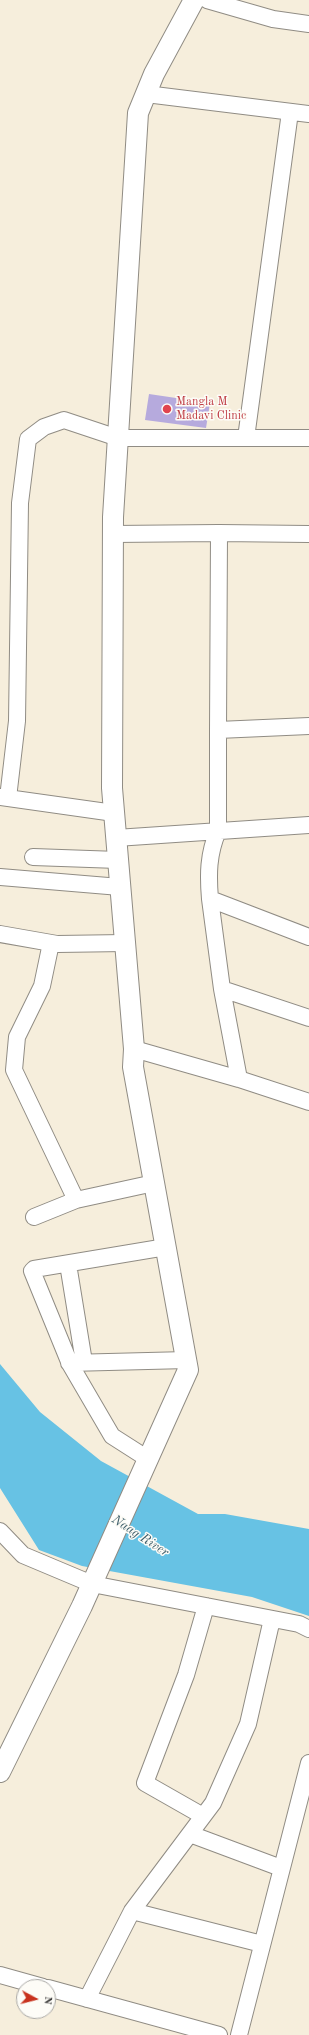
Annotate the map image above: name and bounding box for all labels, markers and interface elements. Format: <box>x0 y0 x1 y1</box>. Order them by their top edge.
place label: Mangla M Madavi Clinic <box>176 395 246 423</box>
marker: Mangla M Madavi Clinic <box>161 403 173 415</box>
water label: Naag River <box>109 1512 171 1560</box>
north arrow <box>16 1979 56 2019</box>
text: N <box>41 1996 53 2005</box>

